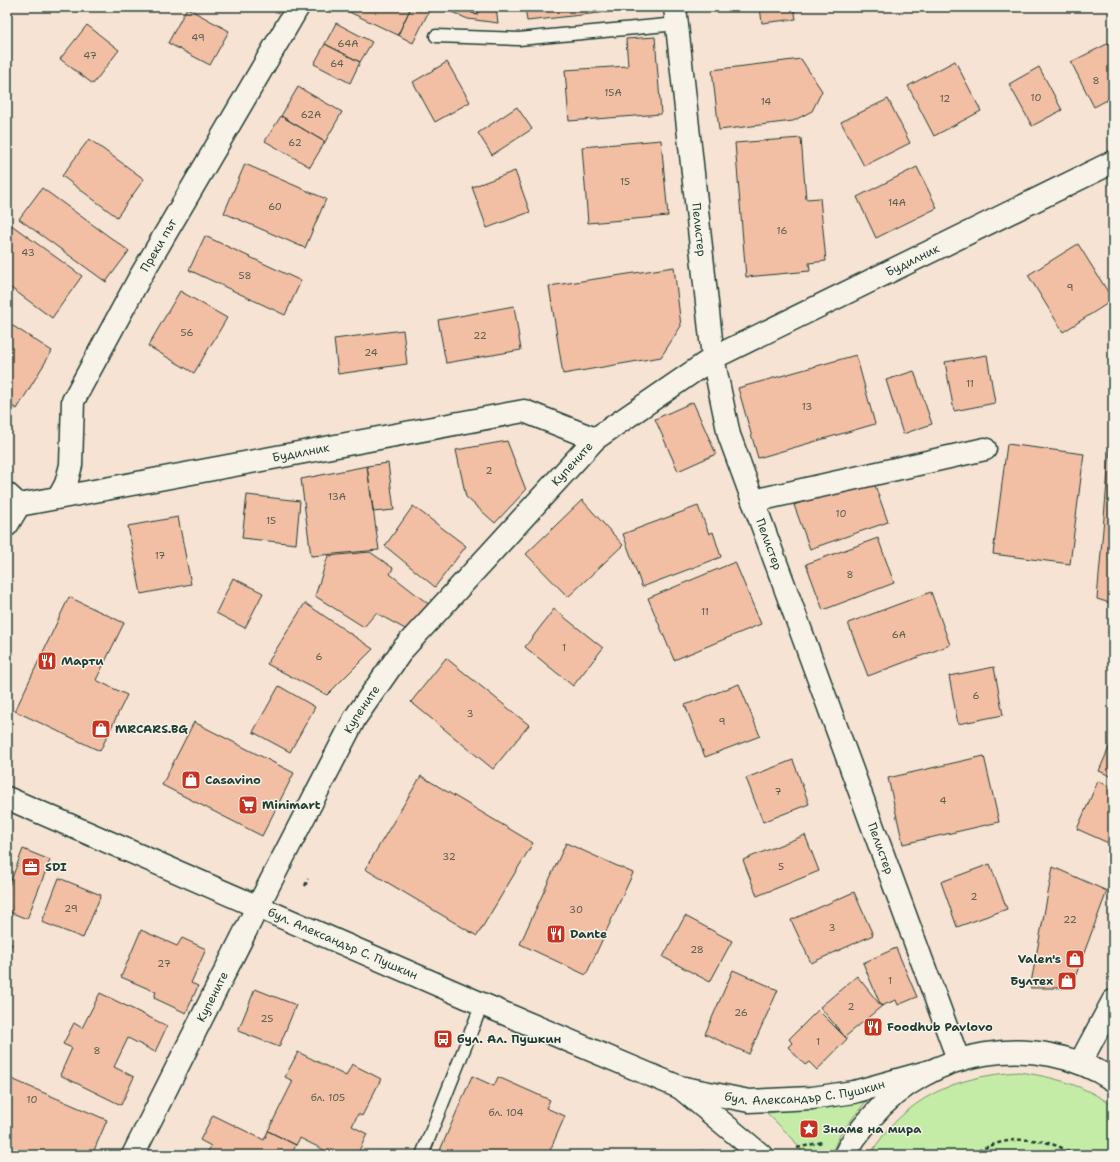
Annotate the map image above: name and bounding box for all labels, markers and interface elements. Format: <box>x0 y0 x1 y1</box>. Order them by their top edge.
house number: 49 <box>191 31 205 44</box>
house number: 64А <box>338 37 358 50</box>
house number: 47 <box>83 49 97 62</box>
house number: 64 <box>330 57 344 70</box>
house number: 8 <box>1093 74 1100 87</box>
house number: 15А <box>604 86 622 99</box>
house number: 10 <box>1031 91 1041 104</box>
house number: 12 <box>940 92 950 105</box>
house number: 14 <box>761 95 771 108</box>
house number: 62А <box>301 108 321 121</box>
house number: 62 <box>288 136 302 149</box>
house number: 15 <box>620 175 630 188</box>
house number: 14А <box>888 196 906 209</box>
house number: 60 <box>268 200 282 213</box>
street label: Пелистер <box>688 202 710 258</box>
street label: Преки път <box>137 215 181 275</box>
house number: 16 <box>777 224 787 237</box>
street label: Будилник <box>883 240 943 280</box>
house number: 43 <box>21 246 35 259</box>
house number: 58 <box>239 269 251 282</box>
house number: 9 <box>1067 281 1074 294</box>
house number: 56 <box>181 326 193 339</box>
house number: 22 <box>473 329 487 342</box>
house number: 24 <box>364 346 378 359</box>
house number: 11 <box>966 377 974 390</box>
house number: 13 <box>802 400 812 413</box>
street label: Купените <box>548 438 597 489</box>
street label: Будилник <box>271 439 331 466</box>
house number: 2 <box>486 464 493 477</box>
house number: 13А <box>328 490 346 503</box>
house number: 10 <box>836 507 846 520</box>
house number: 15 <box>266 514 276 527</box>
street label: Пелистер <box>752 516 786 572</box>
house number: 17 <box>155 549 165 562</box>
house number: 8 <box>847 568 854 581</box>
house number: 11 <box>701 605 709 618</box>
house number: 6А <box>892 628 906 641</box>
house number: 1 <box>562 641 566 654</box>
restaurant icon: Марти <box>36 650 58 672</box>
house number: 6 <box>316 650 323 663</box>
place label: Марти <box>61 653 104 669</box>
street label: Купените <box>340 682 383 736</box>
house number: 6 <box>973 689 980 702</box>
house number: 3 <box>467 707 474 720</box>
house number: 9 <box>719 715 726 728</box>
shop icon: MRCARS.BG <box>90 718 112 740</box>
place label: MRCARS.BG <box>115 721 188 737</box>
shop icon: Casavino <box>180 769 202 791</box>
place label: Casavino <box>205 772 261 788</box>
house number: 7 <box>775 785 782 798</box>
supermarket icon: Minimart <box>237 794 259 816</box>
house number: 4 <box>940 794 947 807</box>
place label: Minimart <box>262 797 321 813</box>
street label: Пелистер <box>864 820 898 877</box>
house number: 32 <box>442 850 456 863</box>
office icon: SDI <box>20 856 42 878</box>
place label: SDI <box>45 859 67 875</box>
house number: 5 <box>778 860 784 873</box>
house number: 2 <box>971 890 978 903</box>
house number: 29 <box>64 902 78 915</box>
house number: 30 <box>569 903 583 916</box>
street label: бул. Александър С. Пушкин <box>265 904 420 983</box>
house number: 22 <box>1063 913 1077 926</box>
house number: 3 <box>829 921 836 934</box>
restaurant icon: Dante <box>545 923 567 945</box>
place label: Dante <box>570 926 607 942</box>
house number: 28 <box>690 943 704 956</box>
shop icon: Valen's <box>1064 948 1086 970</box>
place label: Valen's <box>1018 951 1061 967</box>
house number: 27 <box>157 957 171 970</box>
street label: Купените <box>193 969 232 1025</box>
shop icon: Бултех <box>1056 970 1078 992</box>
place label: Бултех <box>1010 973 1053 989</box>
house number: 1 <box>888 974 892 987</box>
house number: 2 <box>848 1000 855 1013</box>
house number: 26 <box>734 1006 748 1019</box>
house number: 25 <box>261 1012 273 1025</box>
restaurant icon: Foodhub Pavlovo <box>862 1016 884 1038</box>
place label: Foodhub Pavlovo <box>887 1019 993 1035</box>
bus stop icon: бул. Ал. Пушкин <box>432 1028 454 1050</box>
place label: бул. Ал. Пушкин <box>457 1031 562 1047</box>
house number: 1 <box>816 1035 820 1048</box>
house number: 8 <box>94 1044 101 1057</box>
street label: бул. Александър С. Пушкин <box>723 1076 887 1109</box>
house number: бл. 105 <box>311 1091 345 1104</box>
house number: 10 <box>27 1093 37 1106</box>
house number: бл. 104 <box>488 1106 524 1119</box>
place icon: Знаме на мира <box>798 1118 820 1140</box>
place label: Знаме на мира <box>823 1121 922 1137</box>

